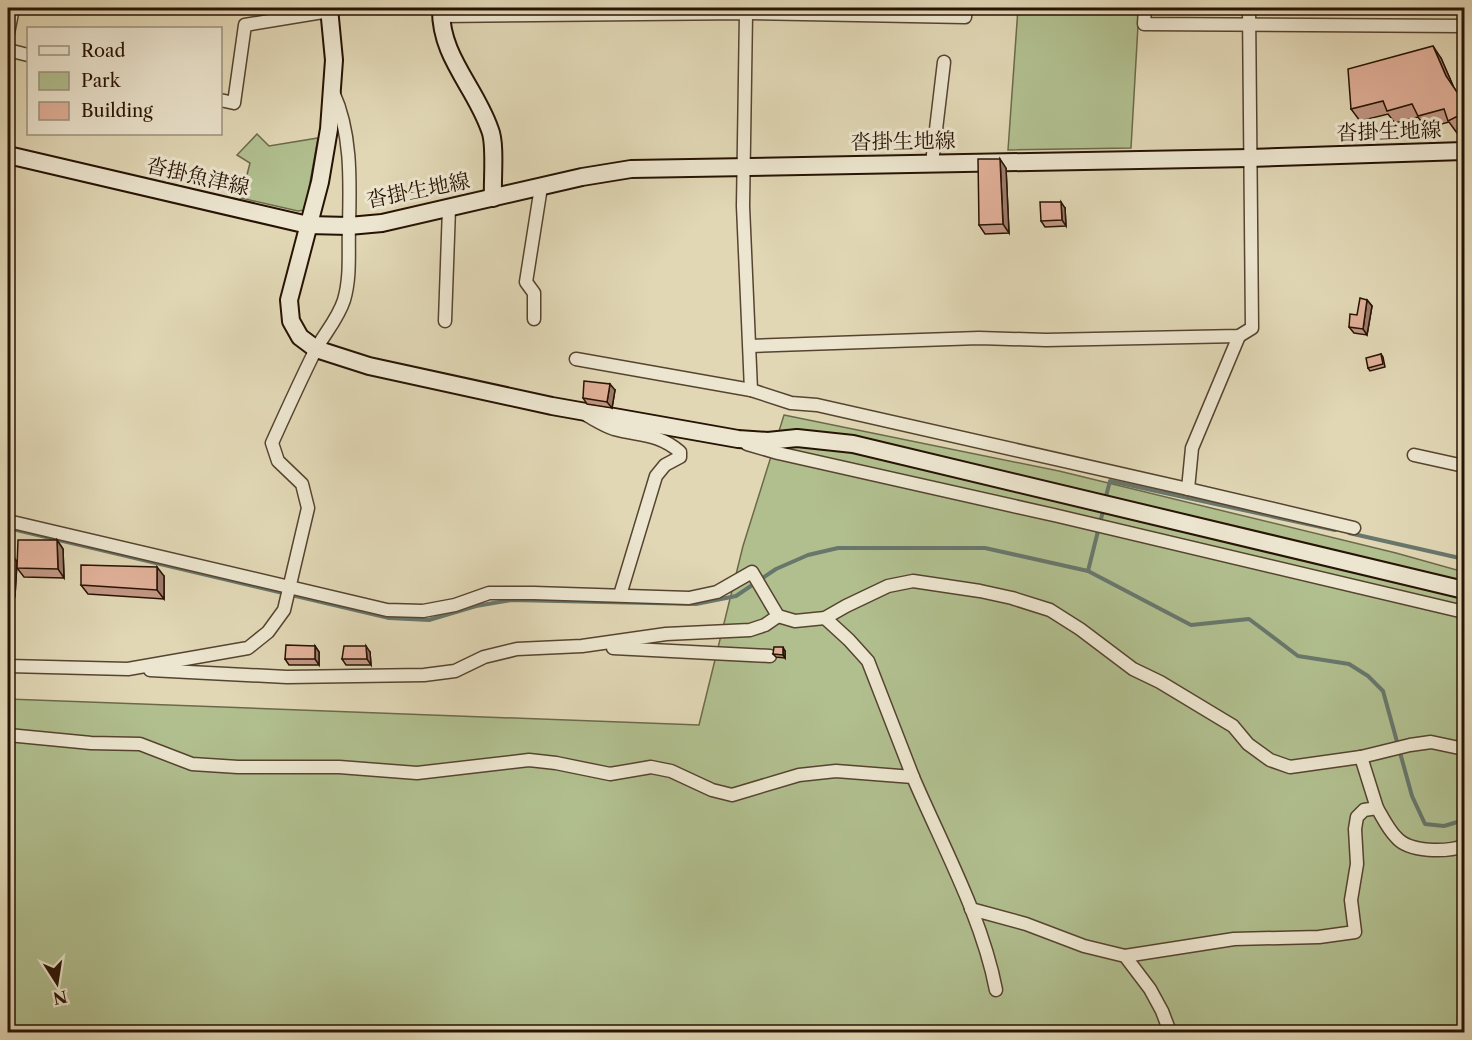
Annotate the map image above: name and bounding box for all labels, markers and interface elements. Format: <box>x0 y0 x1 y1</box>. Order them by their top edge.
legend <box>27 27 222 135</box>
text: Road <box>81 40 126 62</box>
text: Park <box>81 70 122 92</box>
text: Building <box>81 100 153 122</box>
street label: 沓掛生地線 <box>1336 117 1442 145</box>
street label: 沓掛生地線 <box>850 128 956 154</box>
street label: 沓掛魚津線 <box>144 152 252 200</box>
street label: 沓掛生地線 <box>364 168 472 212</box>
north arrow <box>27 953 87 1013</box>
text: N <box>51 986 69 1009</box>

